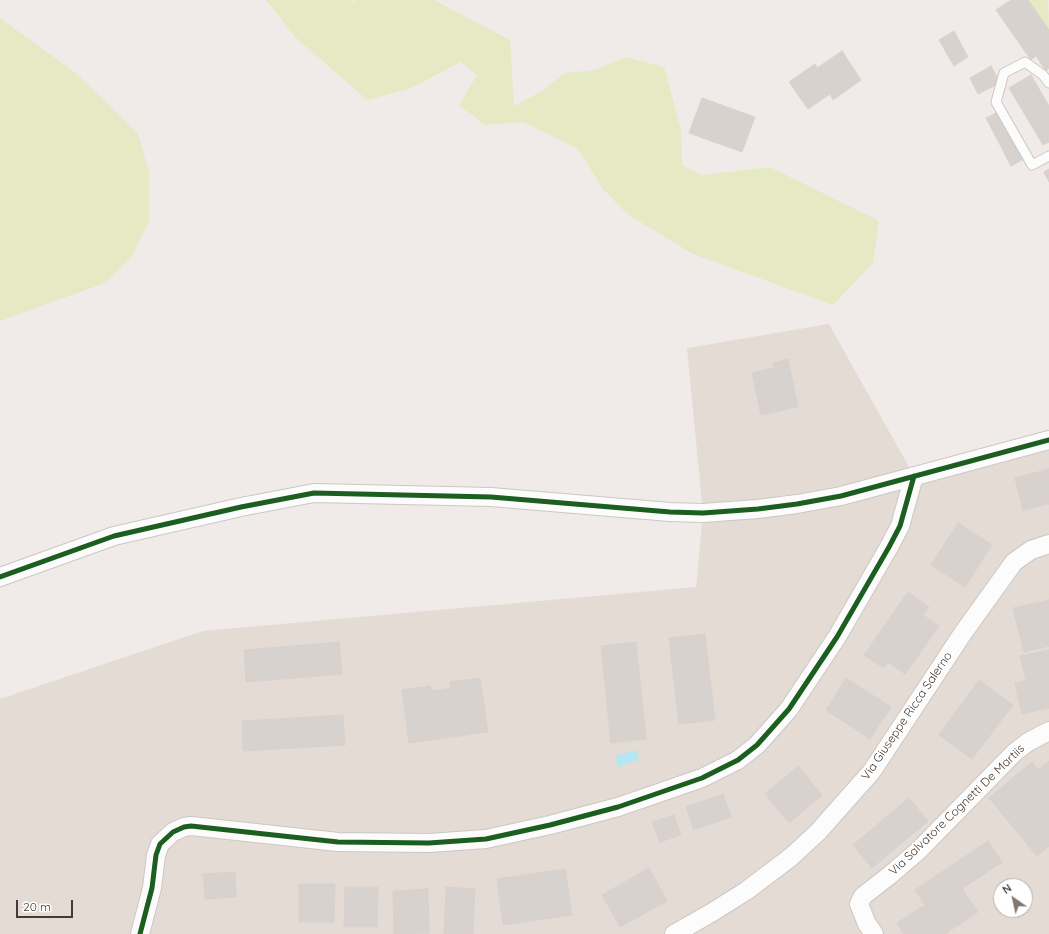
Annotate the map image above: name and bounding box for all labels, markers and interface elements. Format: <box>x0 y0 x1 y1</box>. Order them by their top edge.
street label: Via Giuseppe Ricca Salerno <box>859 649 955 783</box>
street label: Via Salvatore Cognetti De Martiis <box>886 741 1028 879</box>
north arrow <box>993 878 1033 918</box>
text: N <box>1000 881 1014 897</box>
scale bar <box>18 892 75 918</box>
text: 20 m <box>23 899 51 914</box>

